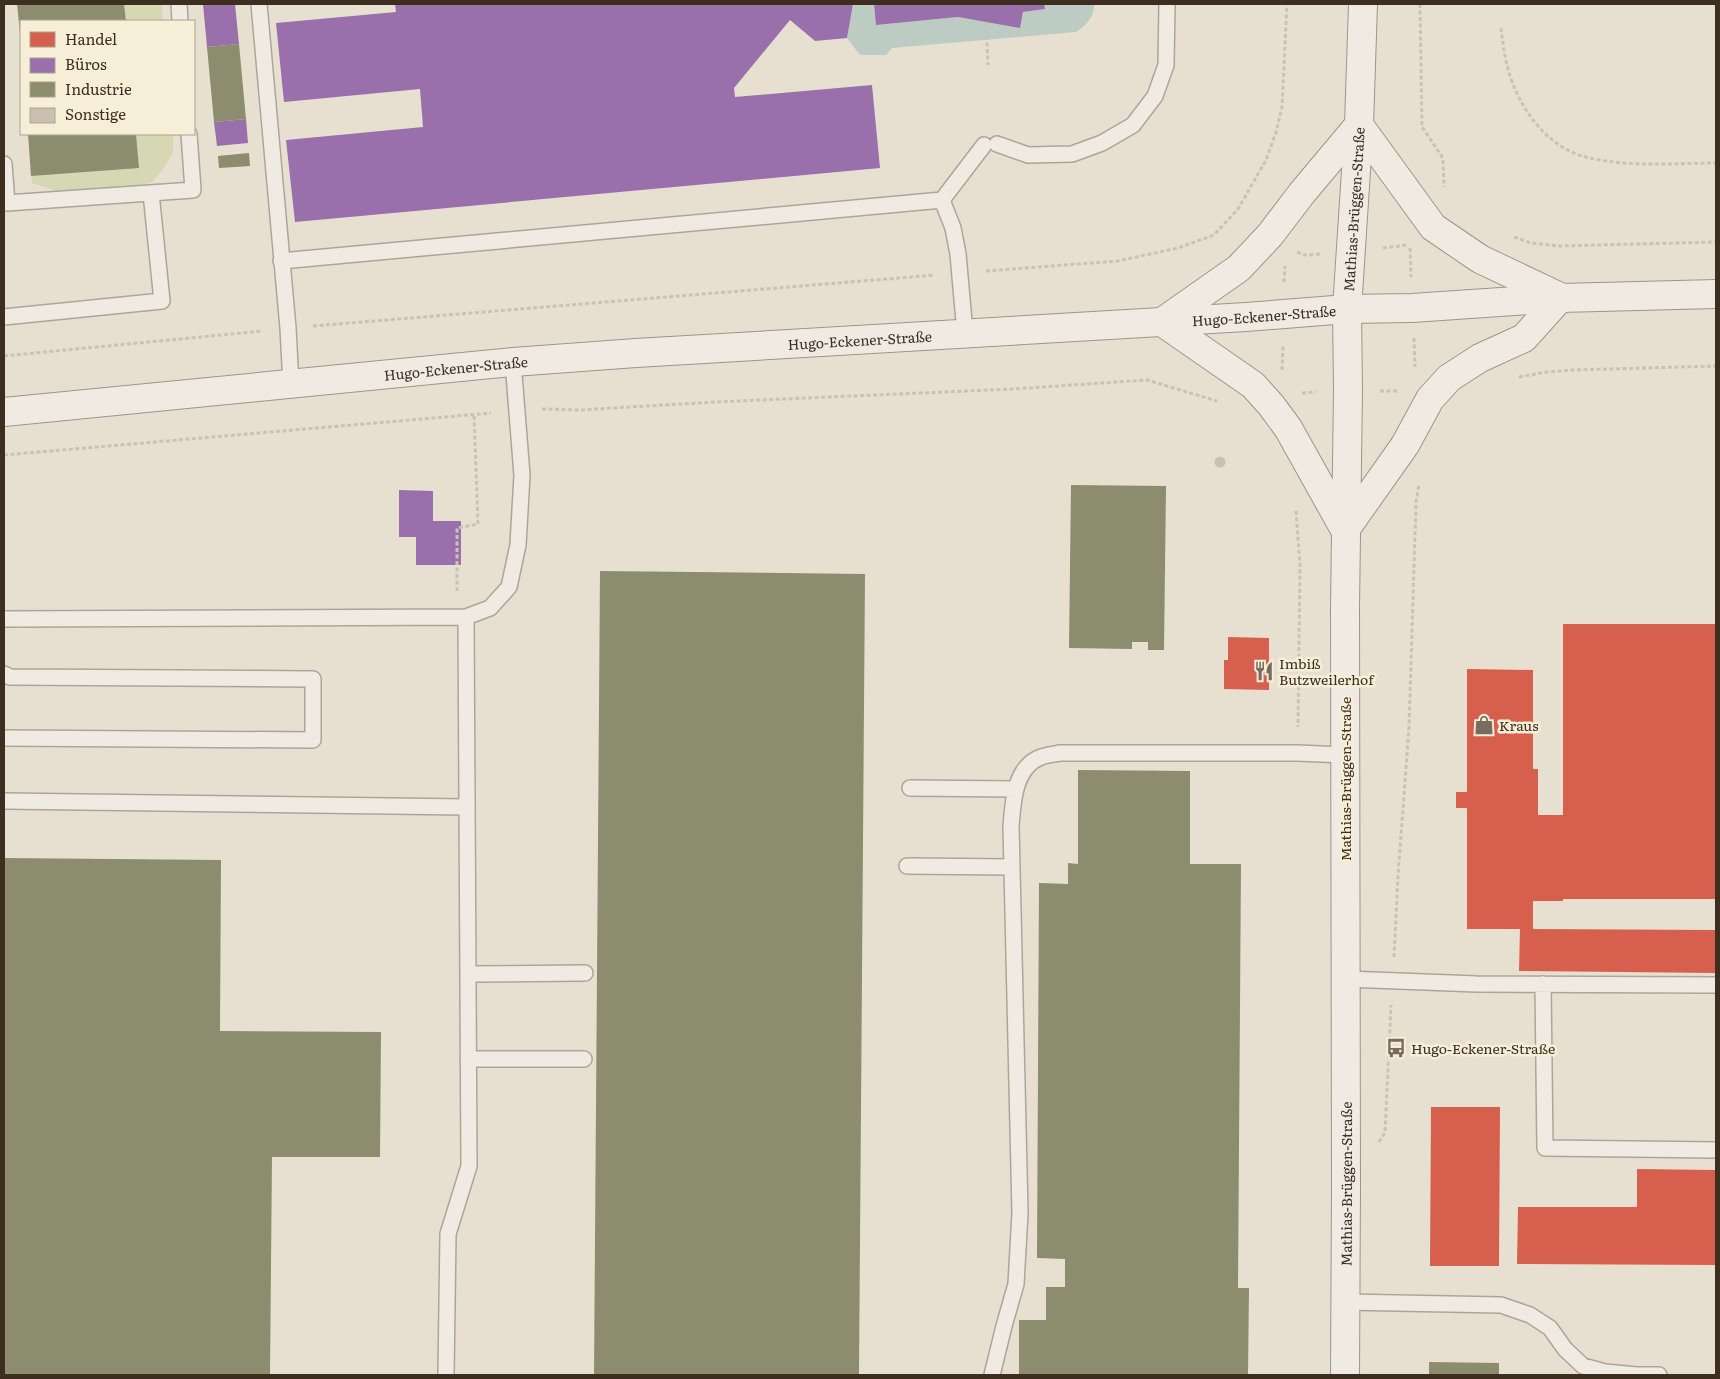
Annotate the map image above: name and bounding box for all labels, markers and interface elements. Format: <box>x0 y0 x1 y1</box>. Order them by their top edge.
legend <box>20 20 195 135</box>
text: Handel <box>65 27 117 50</box>
text: Büros <box>65 52 107 75</box>
text: Industrie <box>65 77 132 100</box>
text: Sonstige <box>65 102 126 125</box>
street label: Mathias-Brüggen-Straße <box>1338 126 1369 292</box>
street label: Hugo-Eckener-Straße <box>1191 300 1337 330</box>
street label: Hugo-Eckener-Straße <box>787 326 933 354</box>
street label: Hugo-Eckener-Straße <box>383 351 528 385</box>
place label: Imbiß Butzweilerhof <box>1279 653 1375 689</box>
restaurant icon: Imbiß Butzweilerhof <box>1253 660 1275 682</box>
street label: Mathias-Brüggen-Straße <box>1335 697 1355 861</box>
shop icon: Kraus <box>1473 714 1495 736</box>
place label: Kraus <box>1499 715 1539 735</box>
bus stop icon: Hugo-Eckener-Straße <box>1385 1037 1407 1059</box>
place label: Hugo-Eckener-Straße <box>1411 1038 1555 1058</box>
street label: Mathias-Brüggen-Straße <box>1336 1102 1356 1266</box>

